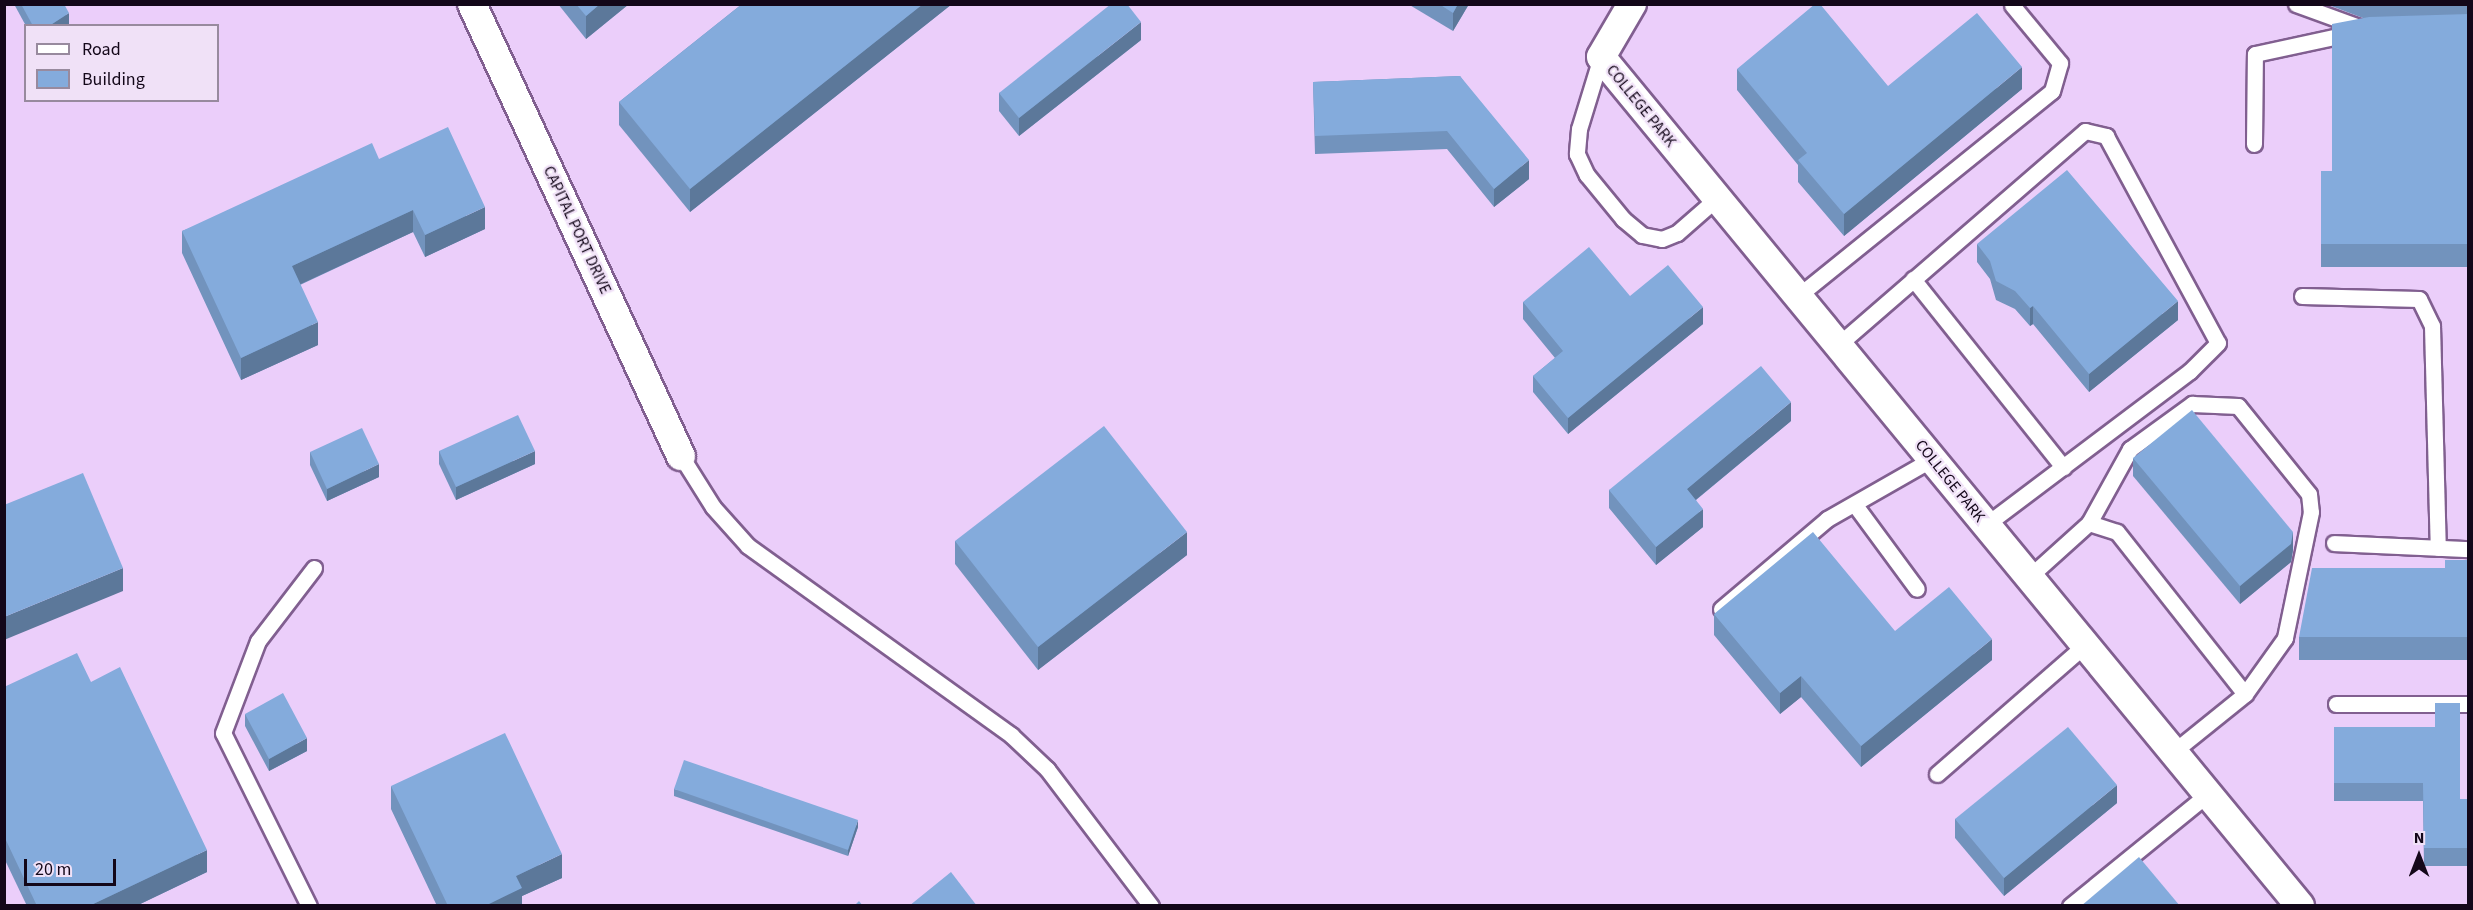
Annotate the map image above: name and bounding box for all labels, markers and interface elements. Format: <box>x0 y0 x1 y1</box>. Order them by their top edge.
legend <box>24 24 219 102</box>
text: Road <box>82 37 121 62</box>
street label: COLLEGE PARK <box>1602 61 1680 151</box>
text: Building <box>82 67 145 92</box>
street label: CAPITAL PORT DRIVE <box>539 163 615 297</box>
street label: COLLEGE PARK <box>1911 436 1989 526</box>
north arrow <box>2389 826 2449 886</box>
text: N <box>2414 827 2424 849</box>
scale bar <box>27 847 118 885</box>
text: 20 m <box>35 857 71 882</box>

